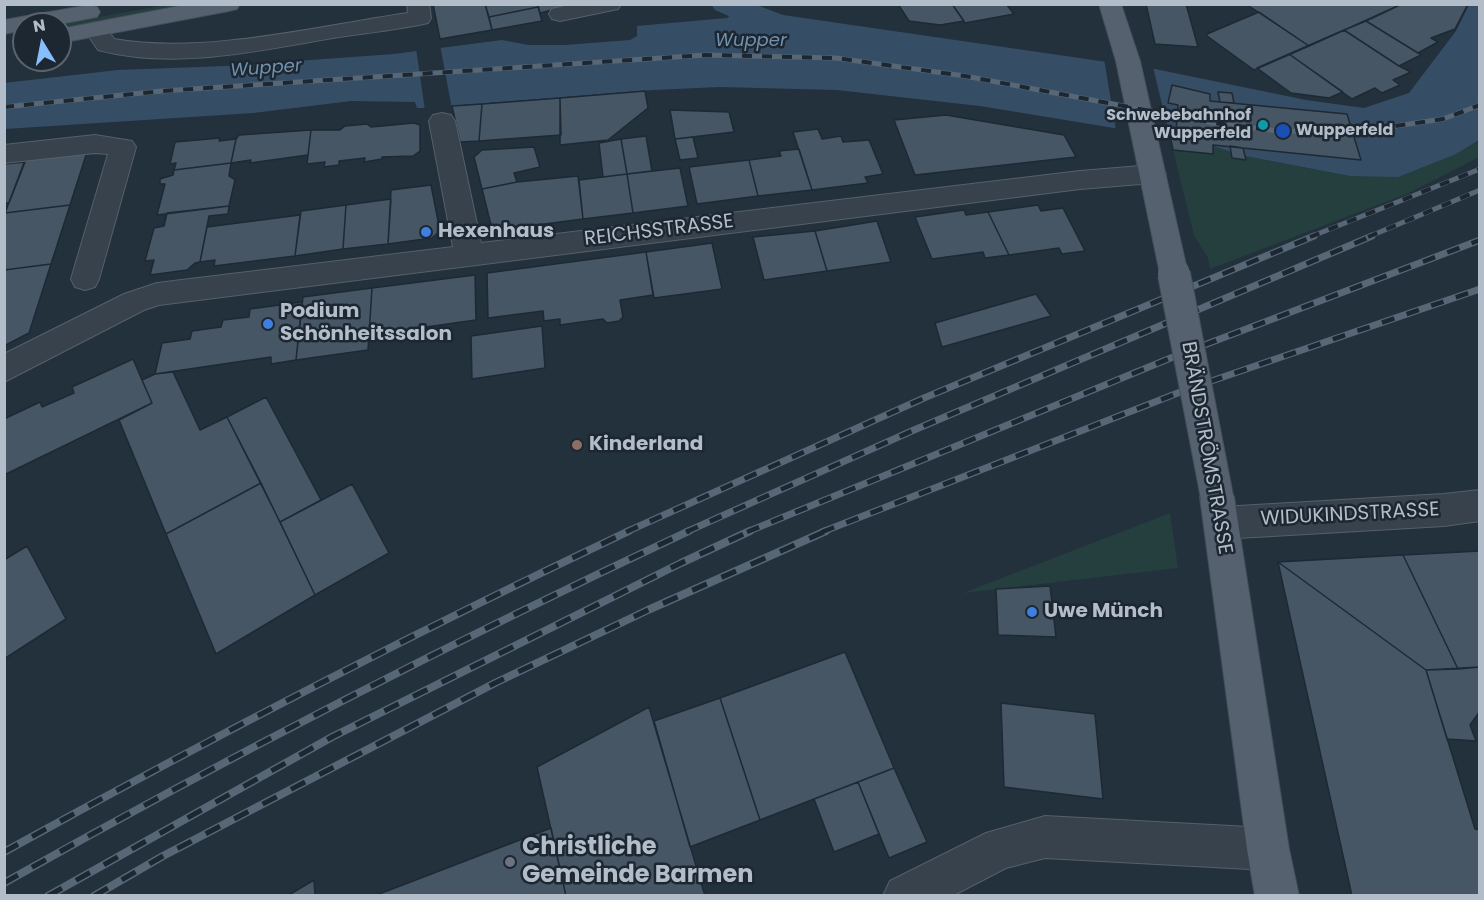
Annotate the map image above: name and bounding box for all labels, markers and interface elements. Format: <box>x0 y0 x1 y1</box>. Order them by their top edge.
north arrow <box>12 12 72 72</box>
text: N <box>31 13 47 38</box>
water label: Wupper <box>715 30 787 52</box>
water label: Wupper <box>230 56 302 82</box>
place label: Schwebebahnhof Wupperfeld <box>1106 106 1251 144</box>
marker: Schwebebahnhof Wupperfeld <box>1256 118 1270 132</box>
place label: Wupperfeld <box>1296 121 1393 141</box>
marker: Wupperfeld <box>1274 122 1292 140</box>
street label: REICHSSTRASSE <box>583 210 735 252</box>
place label: Hexenhaus <box>438 220 554 244</box>
marker: Hexenhaus <box>419 225 433 239</box>
place label: Podium Schönheitssalon <box>280 300 452 347</box>
marker: Podium Schönheitssalon <box>261 317 275 331</box>
street label: BRÄNDSTRÖMSTRASSE <box>1175 340 1237 556</box>
place label: Kinderland <box>589 433 703 457</box>
marker: Kinderland <box>570 438 584 452</box>
street label: WIDUKINDSTRASSE <box>1260 498 1440 532</box>
place label: Uwe Münch <box>1044 600 1163 624</box>
marker: Uwe Münch <box>1025 605 1039 619</box>
place label: Christliche Gemeinde Barmen <box>522 834 753 890</box>
marker: Christliche Gemeinde Barmen <box>503 855 517 869</box>

